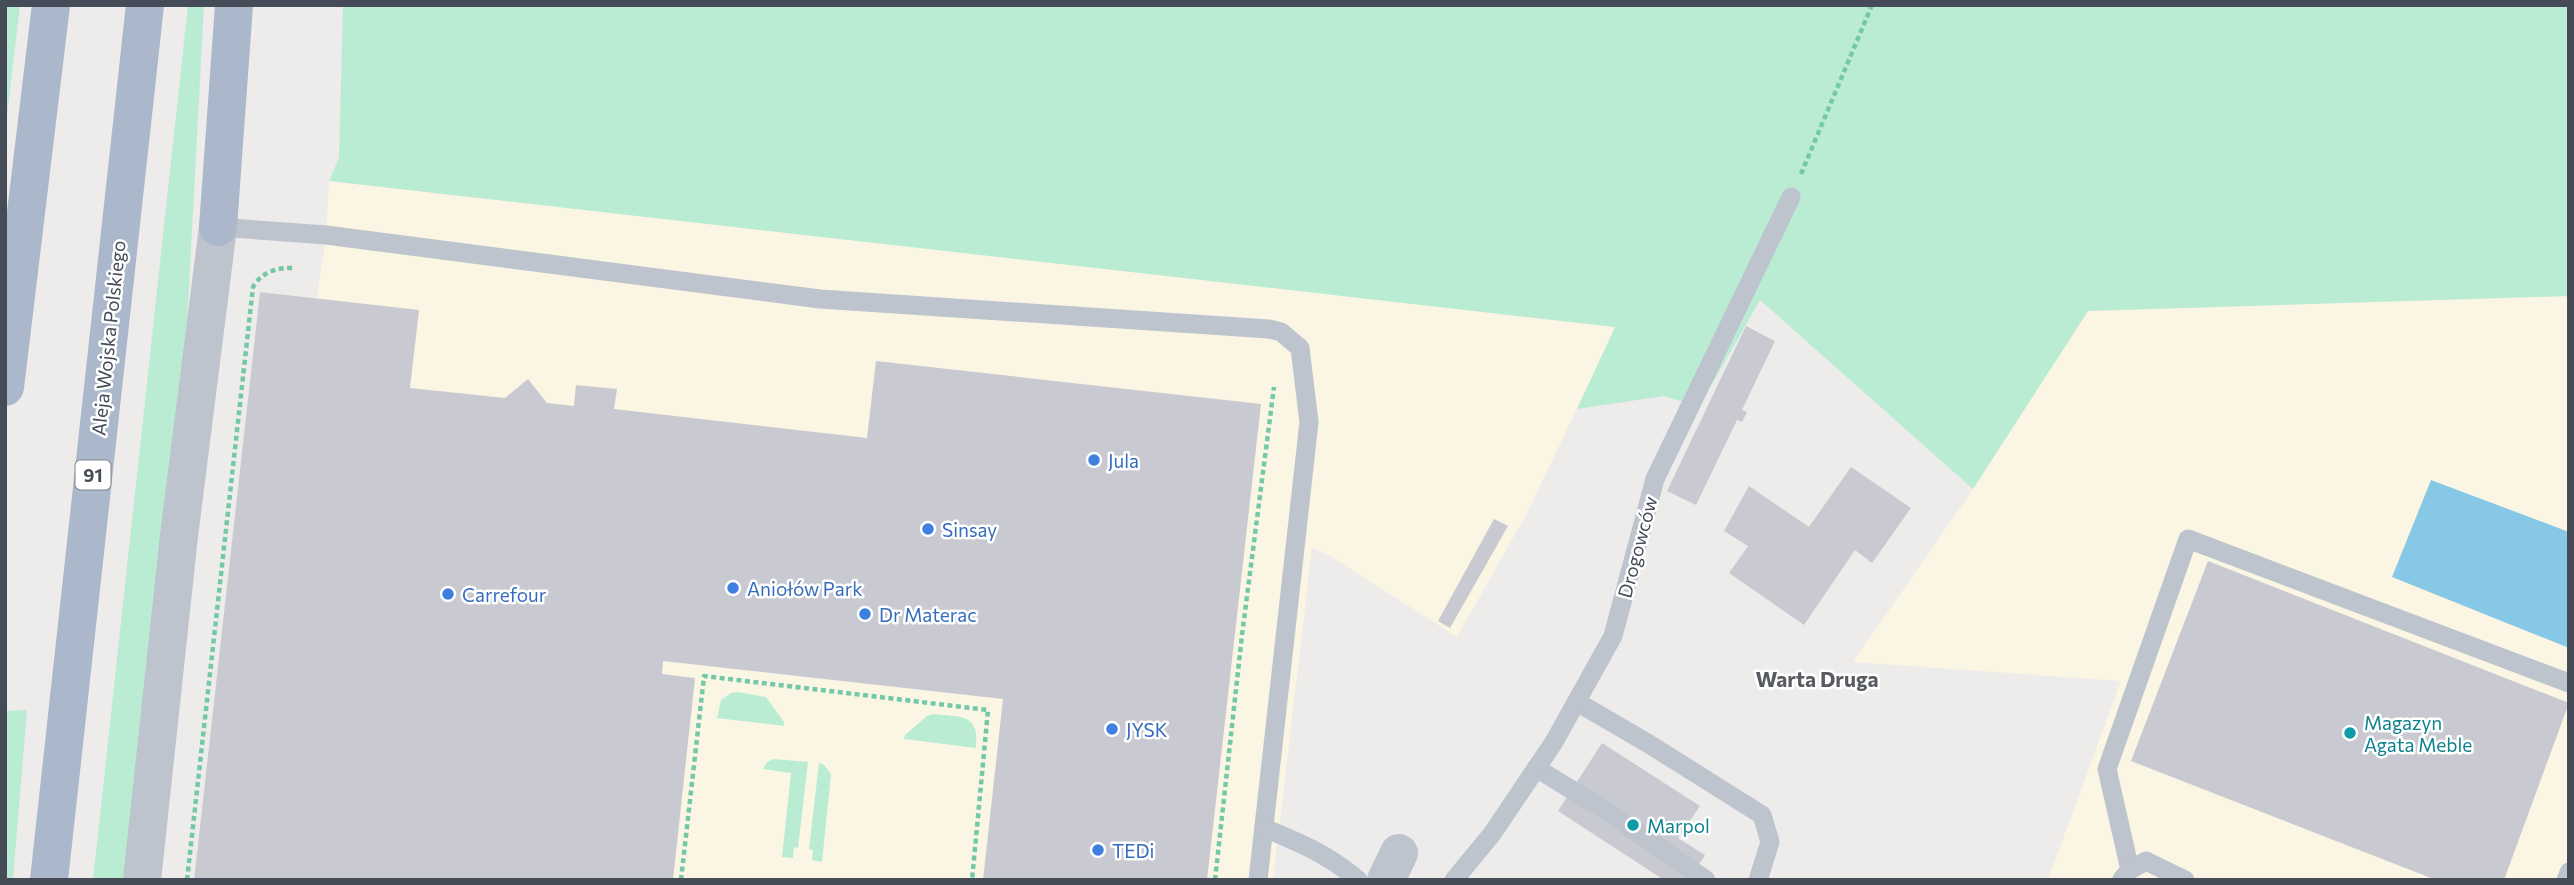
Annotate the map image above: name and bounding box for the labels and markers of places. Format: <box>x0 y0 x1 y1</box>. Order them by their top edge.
place label: Jula <box>1108 449 1139 472</box>
marker: Jula <box>1086 452 1102 468</box>
place label: Sinsay <box>942 518 997 541</box>
marker: Sinsay <box>920 521 936 537</box>
place label: Aniołów Park <box>747 577 863 600</box>
marker: Aniołów Park <box>725 580 741 596</box>
place label: Carrefour <box>462 583 547 606</box>
marker: Carrefour <box>440 586 456 602</box>
place label: Dr Materac <box>879 603 977 626</box>
marker: Dr Materac <box>857 606 873 622</box>
place label: Magazyn Agata Meble <box>2364 711 2472 756</box>
place label: JYSK <box>1126 718 1168 741</box>
marker: JYSK <box>1104 721 1120 737</box>
marker: Magazyn Agata Meble <box>2342 725 2358 741</box>
place label: Marpol <box>1647 814 1710 837</box>
marker: Marpol <box>1625 817 1641 833</box>
place label: TEDi <box>1112 839 1154 862</box>
marker: TEDi <box>1090 842 1106 858</box>

